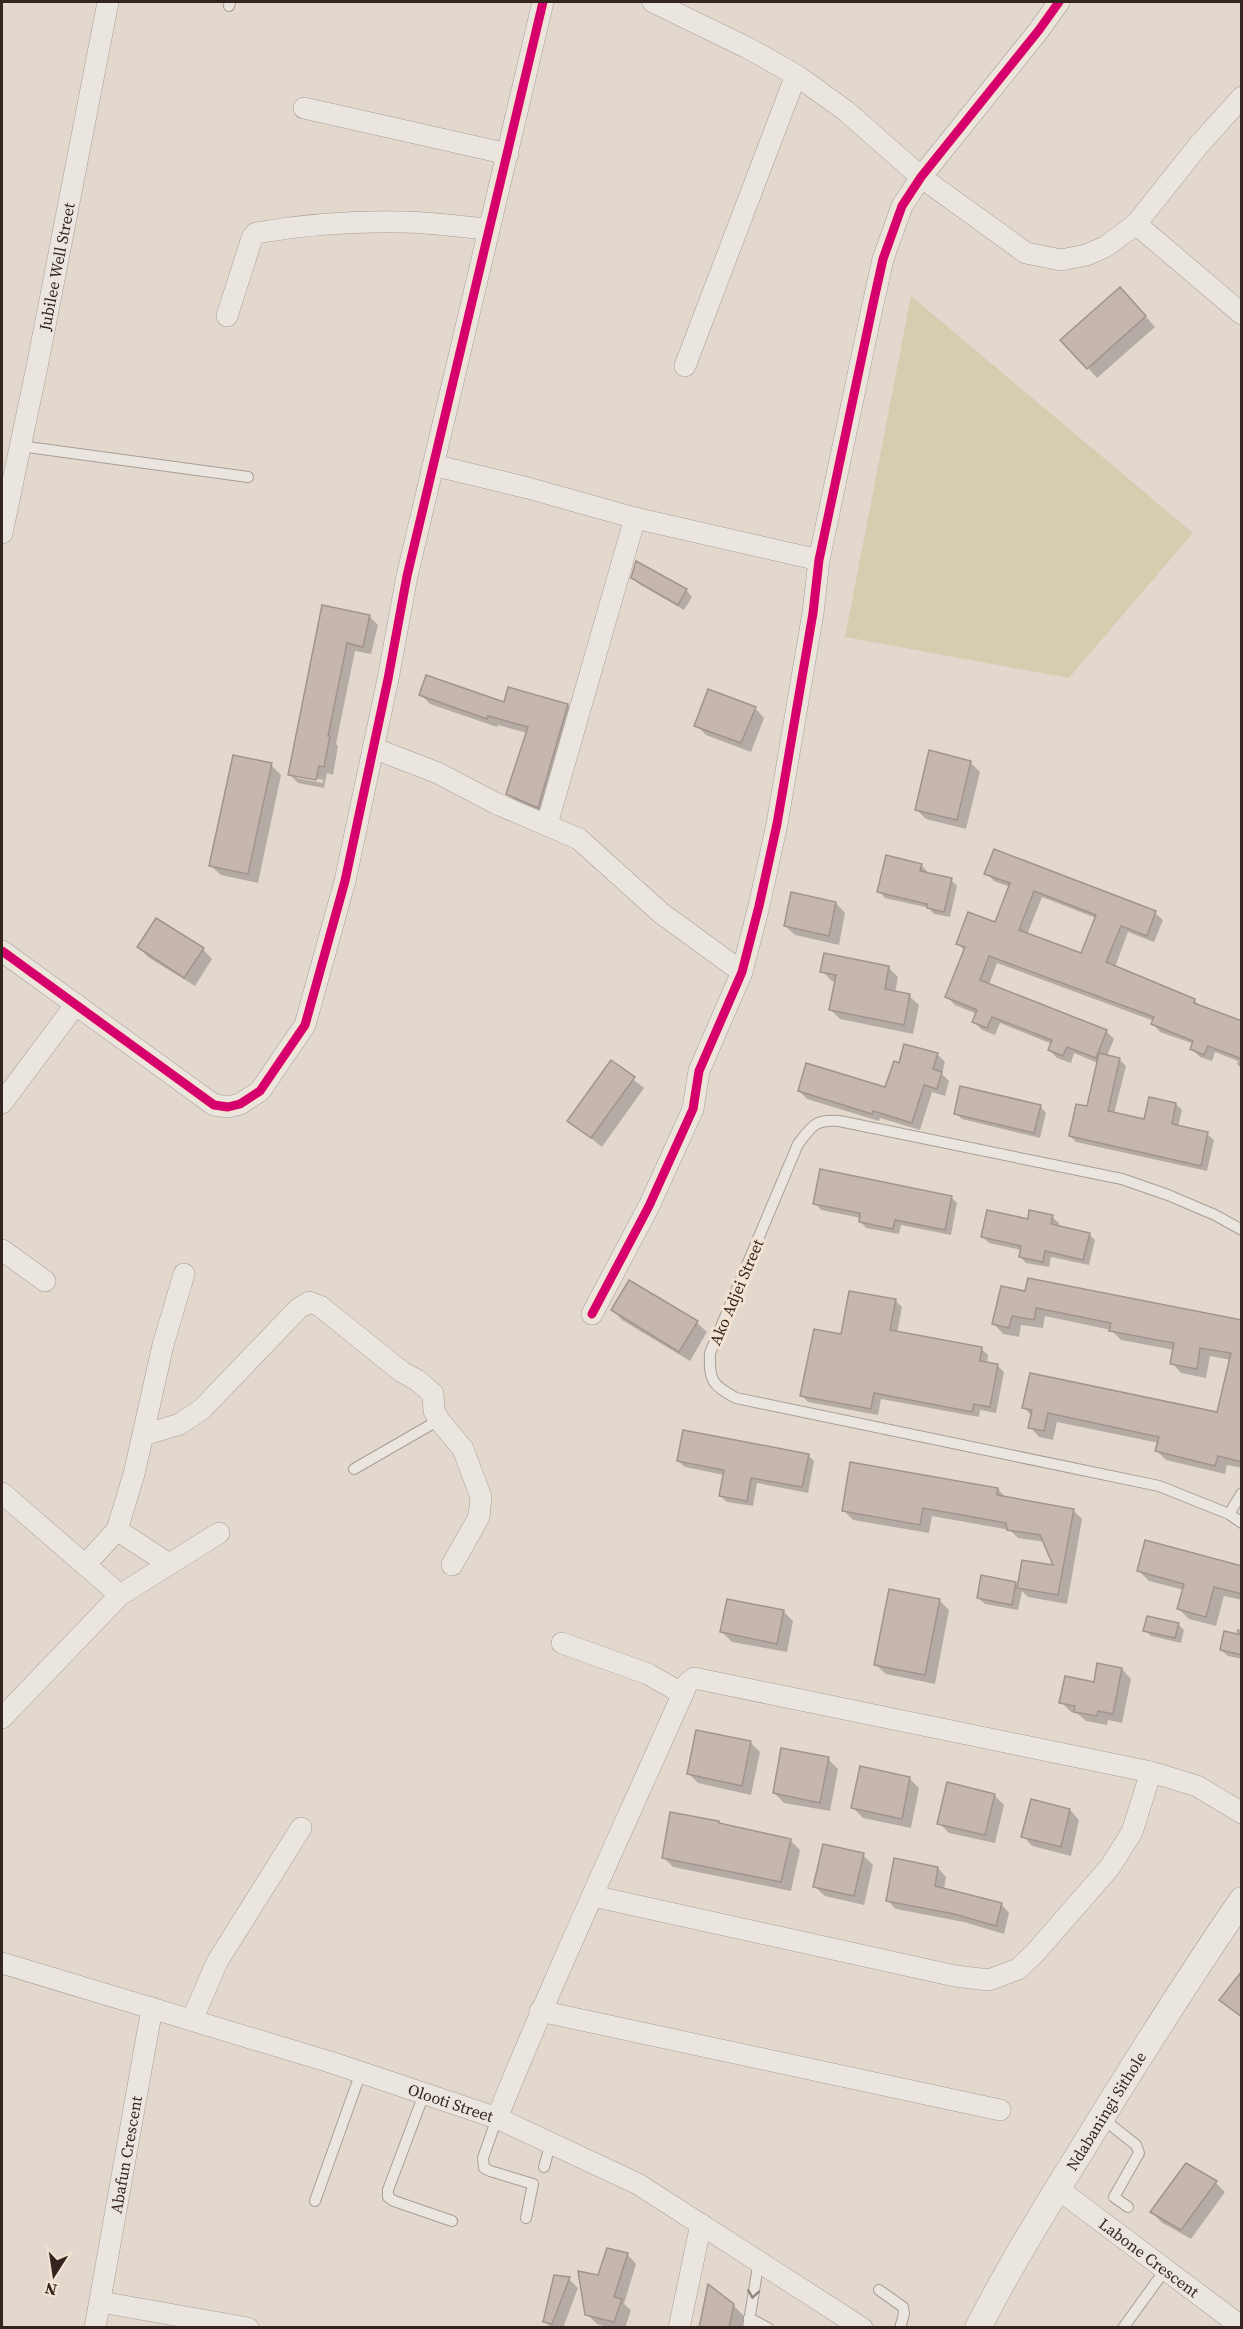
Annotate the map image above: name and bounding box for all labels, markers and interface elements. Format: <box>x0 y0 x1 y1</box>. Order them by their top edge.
street label: Jubilee Well Street <box>33 200 80 334</box>
street label: Ako Adjei Street <box>704 1235 769 1348</box>
street label: Ndabaningi Sithole <box>1061 2047 1151 2175</box>
street label: Olooti Street <box>405 2078 497 2127</box>
street label: Abafun Crescent <box>105 2093 147 2215</box>
street label: Labone Crescent <box>1095 2213 1204 2303</box>
north arrow <box>24 2245 84 2305</box>
text: N <box>43 2278 59 2302</box>
one-way arrow <box>747 2288 760 2298</box>

